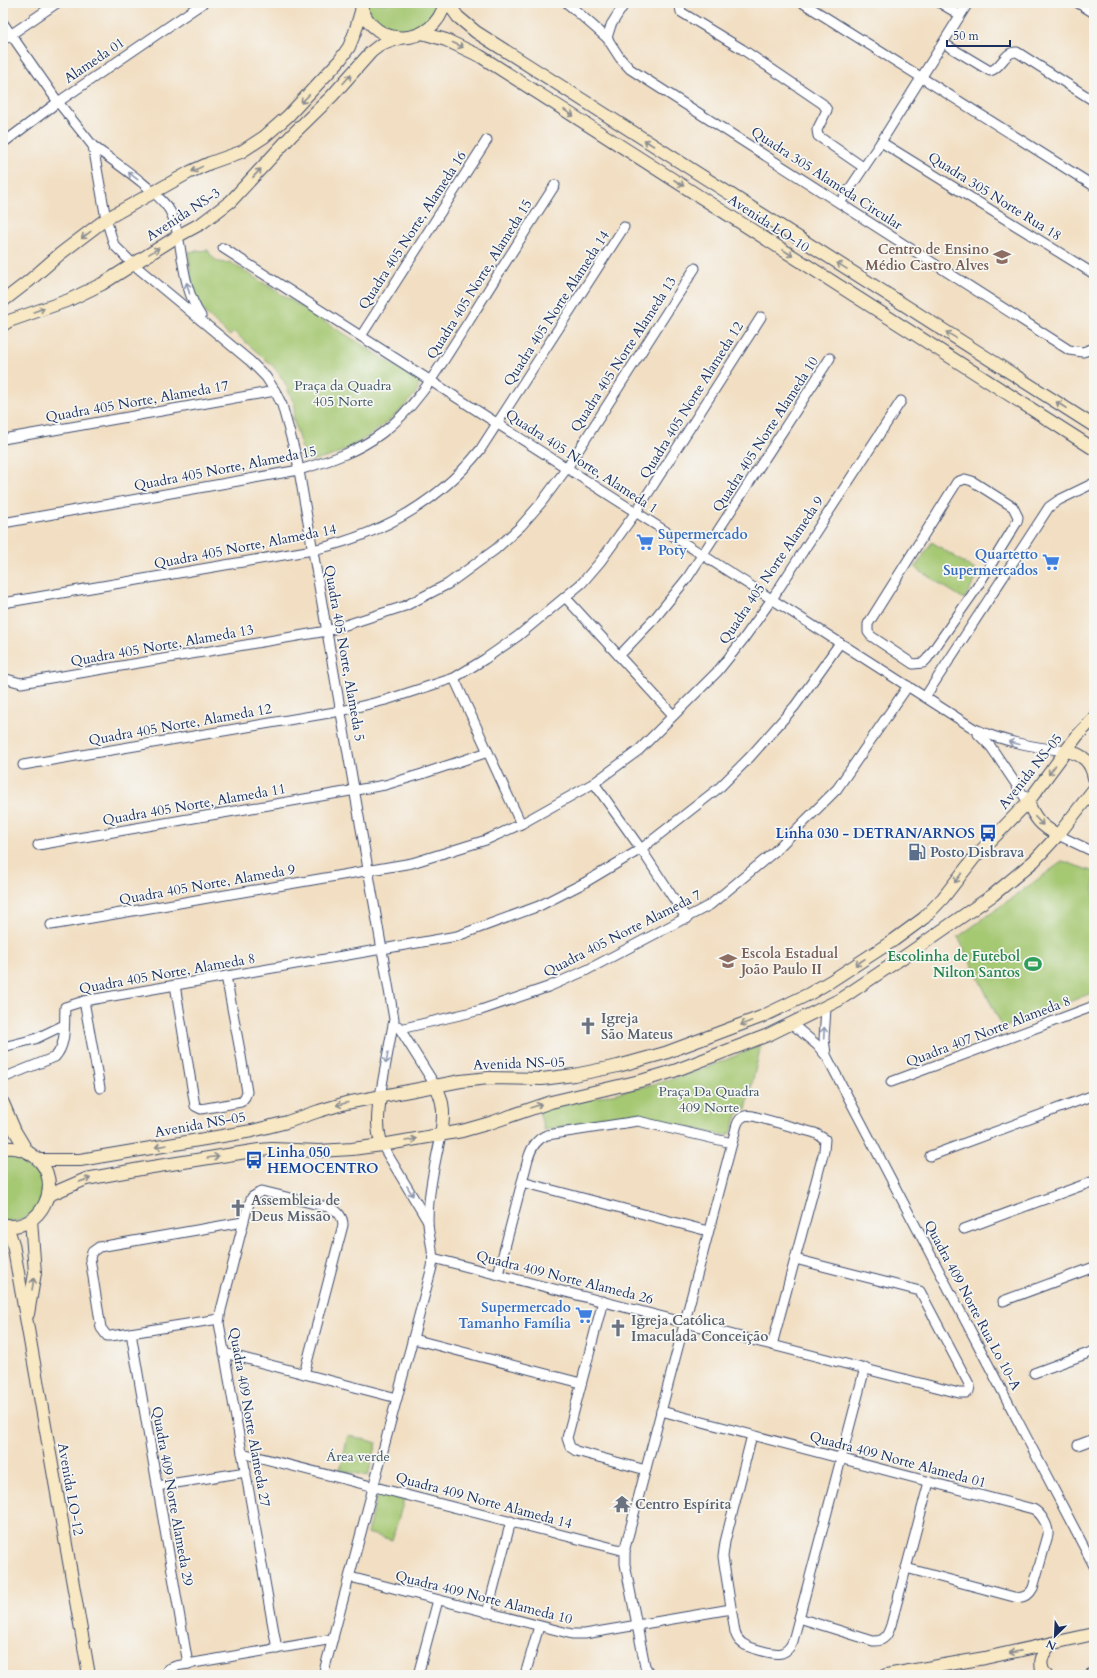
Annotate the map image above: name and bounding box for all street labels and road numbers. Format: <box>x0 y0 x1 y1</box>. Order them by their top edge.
street label: Alameda 01 <box>60 33 128 88</box>
street label: Quadra 305 Alameda Circular <box>747 122 907 235</box>
street label: Quadra 405 Norte, Alameda 16 <box>354 147 471 313</box>
street label: Quadra 305 Norte Rua 18 <box>924 148 1065 245</box>
street label: Avenida NS-3 <box>142 183 224 246</box>
street label: Avenida LO-10 <box>724 190 813 257</box>
street label: Quadra 405 Norte, Alameda 15 <box>422 196 537 363</box>
street label: Quadra 405 Norte Alameda 14 <box>499 227 614 390</box>
street label: Quadra 405 Norte Alameda 13 <box>566 273 681 436</box>
street label: Quadra 405 Norte Alameda 12 <box>635 318 748 482</box>
street label: Quadra 405 Norte Alameda 10 <box>708 353 823 516</box>
street label: Quadra 405 Norte, Alameda 17 <box>44 376 230 427</box>
street label: Quadra 405 Norte, Alameda 1 <box>502 405 662 518</box>
street label: Quadra 405 Norte, Alameda 15 <box>132 441 318 496</box>
street label: Quadra 405 Norte Alameda 9 <box>715 493 828 648</box>
street label: Quadra 405 Norte, Alameda 14 <box>152 519 338 574</box>
street label: Quadra 405 Norte, Alameda 5 <box>320 564 369 743</box>
street label: Quadra 405 Norte, Alameda 13 <box>69 620 255 671</box>
street label: Quadra 405 Norte, Alameda 12 <box>87 699 273 750</box>
street label: Avenida NS-05 <box>994 730 1067 813</box>
street label: Quadra 405 Norte, Alameda 11 <box>101 779 287 830</box>
street label: Quadra 405 Norte, Alameda 9 <box>118 860 297 909</box>
street label: Quadra 405 Norte Alameda 7 <box>540 885 704 982</box>
street label: Quadra 405 Norte, Alameda 8 <box>78 949 257 998</box>
street label: Quadra 407 Norte Alameda 8 <box>903 991 1073 1072</box>
street label: Avenida NS-05 <box>473 1052 565 1075</box>
street label: Avenida NS-05 <box>153 1107 247 1142</box>
street label: Quadra 409 Norte Rua Lo 10-A <box>920 1217 1026 1394</box>
street label: Quadra 409 Norte Alameda 26 <box>474 1246 655 1309</box>
street label: Quadra 409 Norte Alameda 27 <box>224 1326 275 1508</box>
street label: Quadra 409 Norte Alameda 29 <box>147 1405 198 1587</box>
street label: Quadra 409 Norte Alameda 01 <box>808 1427 988 1492</box>
street label: Avenida LO-12 <box>53 1441 88 1537</box>
street label: Quadra 409 Norte Alameda 14 <box>394 1468 574 1533</box>
street label: Quadra 409 Norte Alameda 10 <box>393 1566 574 1629</box>

